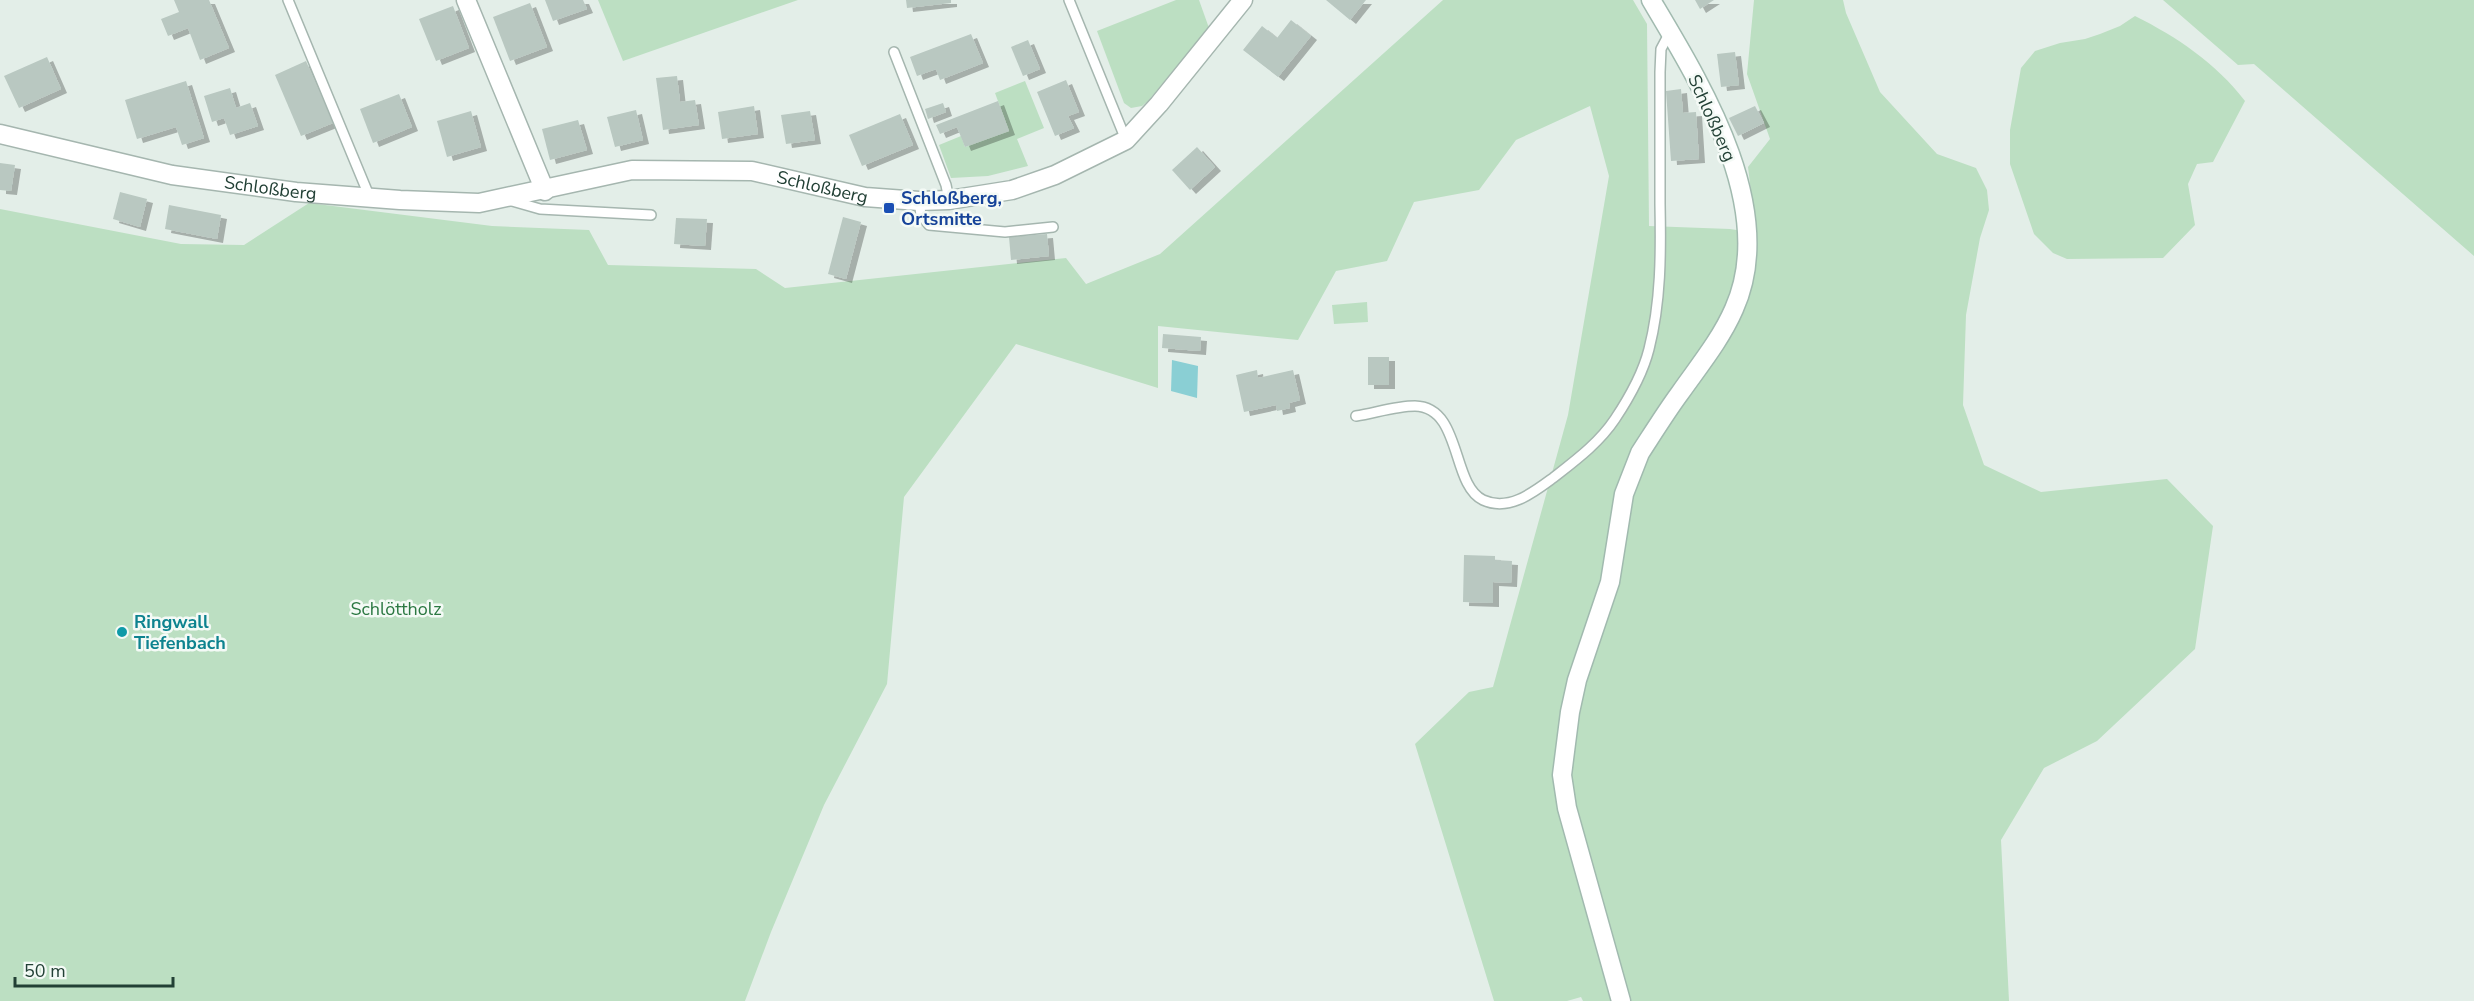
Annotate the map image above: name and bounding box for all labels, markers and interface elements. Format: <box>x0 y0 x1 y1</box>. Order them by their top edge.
street label: Schloßberg <box>1682 71 1742 165</box>
street label: Schloßberg <box>774 165 870 209</box>
street label: Schloßberg <box>223 170 317 206</box>
place label: Schloßberg, Ortsmitte <box>901 186 1002 231</box>
marker: Schloßberg, Ortsmitte <box>882 201 896 215</box>
park label: Schlöttholz <box>350 597 442 621</box>
place label: Ringwall Tiefenbach <box>134 610 226 655</box>
marker: Ringwall Tiefenbach <box>115 625 129 639</box>
scale bar <box>15 950 172 988</box>
text: 50 m <box>24 959 66 983</box>

